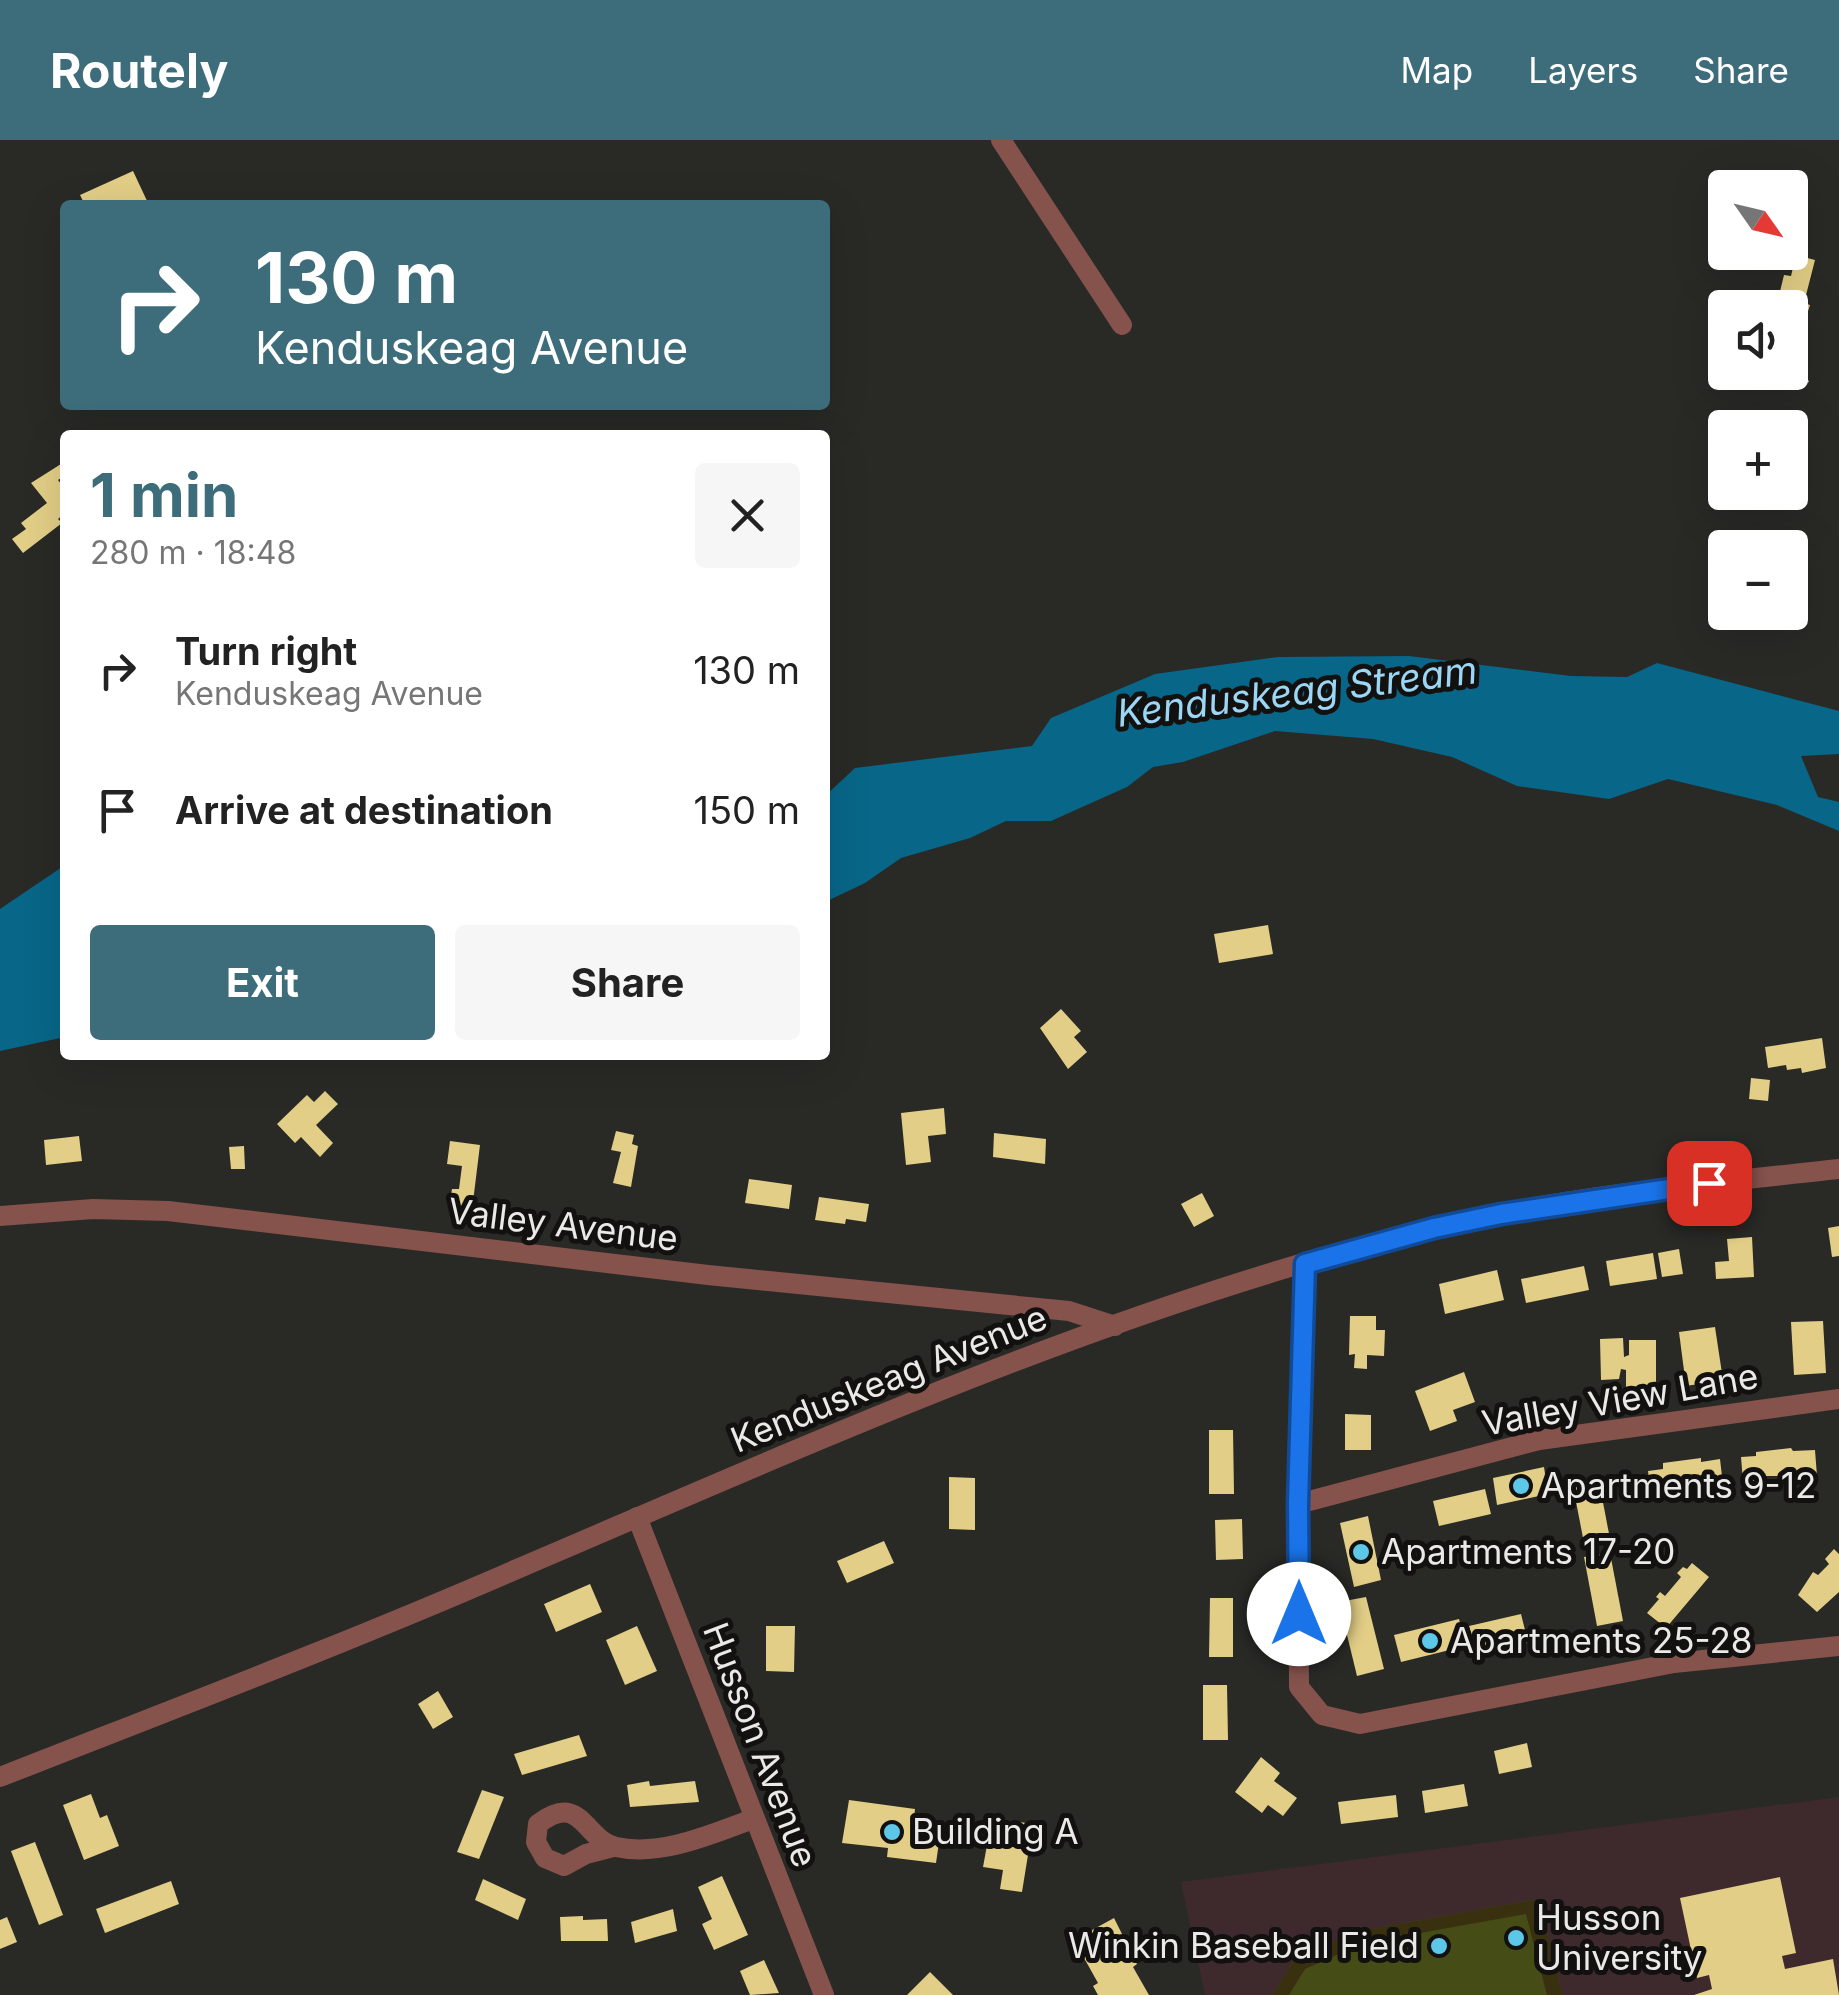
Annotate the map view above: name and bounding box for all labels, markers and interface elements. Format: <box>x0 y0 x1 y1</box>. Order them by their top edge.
text: Routely <box>50 41 228 100</box>
text: Map <box>1401 49 1473 91</box>
text: Layers <box>1528 49 1638 91</box>
text: Share <box>1693 49 1789 91</box>
north arrow <box>1708 170 1808 270</box>
map controls <box>1708 170 1808 630</box>
text: 130 m <box>255 235 458 320</box>
icon: right <box>90 240 220 370</box>
button: sound <box>1708 290 1808 390</box>
text: Kenduskeag Avenue <box>255 320 688 375</box>
button: + <box>1708 410 1808 510</box>
text: 1 min <box>90 459 238 531</box>
button: close <box>695 463 800 568</box>
button: − <box>1708 530 1808 630</box>
text: 280 m · 18:48 <box>90 533 296 572</box>
text: Turn right <box>175 628 357 674</box>
icon: right <box>90 643 145 698</box>
water label: Kenduskeag Stream <box>1114 646 1480 736</box>
text: 130 m <box>693 647 800 693</box>
text: Kenduskeag Avenue <box>175 674 483 713</box>
icon: arrive <box>90 783 145 838</box>
text: Arrive at destination <box>175 787 553 833</box>
text: 150 m <box>693 787 800 833</box>
button: Exit <box>90 925 435 1040</box>
button: Share <box>455 925 800 1040</box>
pin <box>1667 1141 1752 1226</box>
icon: arrive <box>1682 1156 1737 1211</box>
street label: Valley Avenue <box>446 1189 680 1259</box>
street label: Kenduskeag Avenue <box>725 1295 1053 1461</box>
street label: Valley View Lane <box>1478 1354 1761 1444</box>
place label: Apartments 9-12 <box>1541 1464 1816 1506</box>
marker: Apartments 9-12 <box>1510 1475 1532 1497</box>
place label: Apartments 17-20 <box>1381 1530 1675 1572</box>
marker: Apartments 17-20 <box>1350 1541 1372 1563</box>
position arrow <box>1247 1562 1351 1666</box>
street label: Husson Avenue <box>695 1617 827 1873</box>
place label: Apartments 25-28 <box>1450 1619 1752 1661</box>
marker: Apartments 25-28 <box>1419 1630 1441 1652</box>
place label: Building A <box>912 1810 1079 1852</box>
marker: Building A <box>881 1821 903 1843</box>
place label: Husson University <box>1536 1896 1703 1978</box>
place label: Winkin Baseball Field <box>1068 1924 1419 1966</box>
marker: Husson University <box>1505 1927 1527 1949</box>
marker: Winkin Baseball Field <box>1428 1935 1450 1957</box>

